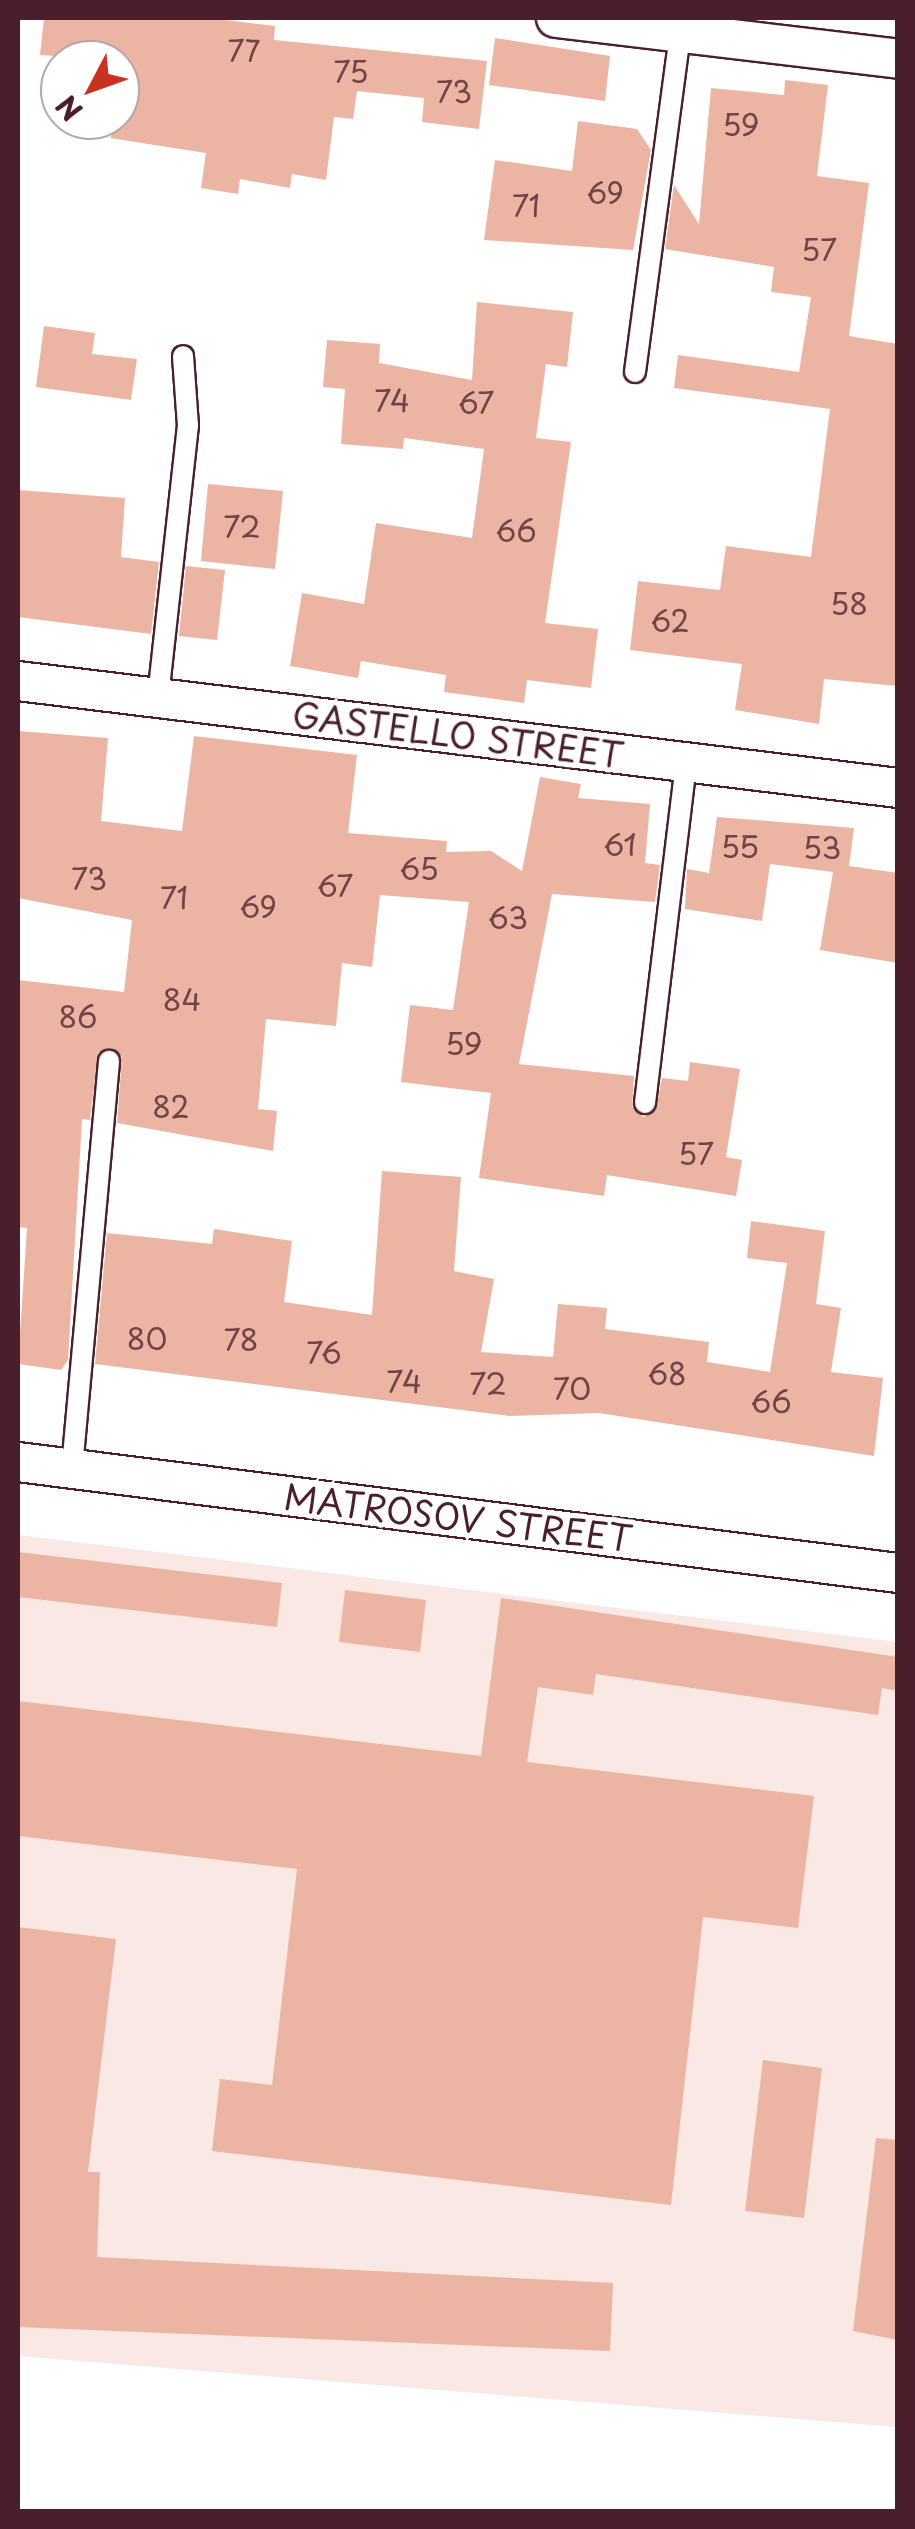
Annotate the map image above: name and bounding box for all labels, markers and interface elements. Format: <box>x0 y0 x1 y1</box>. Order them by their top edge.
house number: 77 <box>227 32 261 68</box>
north arrow <box>40 40 140 140</box>
house number: 75 <box>334 53 368 89</box>
house number: 73 <box>436 73 472 109</box>
text: N <box>45 86 92 131</box>
house number: 59 <box>722 106 760 142</box>
house number: 69 <box>586 174 624 210</box>
house number: 71 <box>512 187 540 223</box>
house number: 57 <box>801 231 837 267</box>
house number: 74 <box>374 382 410 418</box>
house number: 67 <box>458 384 494 420</box>
house number: 72 <box>223 508 261 544</box>
house number: 66 <box>495 512 537 548</box>
house number: 58 <box>830 585 868 621</box>
house number: 62 <box>650 602 690 638</box>
street label: GASTELLO STREET <box>290 693 626 775</box>
house number: 61 <box>603 826 637 862</box>
house number: 55 <box>721 828 759 864</box>
house number: 53 <box>803 829 841 865</box>
house number: 65 <box>399 850 439 886</box>
house number: 73 <box>71 860 107 896</box>
house number: 67 <box>317 867 353 903</box>
house number: 71 <box>160 879 188 915</box>
house number: 69 <box>239 888 277 924</box>
house number: 63 <box>488 899 528 935</box>
house number: 84 <box>163 981 201 1017</box>
house number: 86 <box>59 998 97 1034</box>
house number: 59 <box>445 1025 483 1061</box>
house number: 82 <box>152 1088 190 1124</box>
house number: 57 <box>678 1135 714 1171</box>
house number: 80 <box>127 1320 167 1356</box>
house number: 78 <box>224 1321 258 1357</box>
house number: 76 <box>306 1334 342 1370</box>
house number: 68 <box>647 1355 687 1391</box>
house number: 74 <box>386 1363 422 1399</box>
house number: 72 <box>469 1365 507 1401</box>
house number: 70 <box>553 1370 591 1406</box>
house number: 66 <box>750 1383 792 1419</box>
street label: MATROSOV STREET <box>281 1475 635 1559</box>

